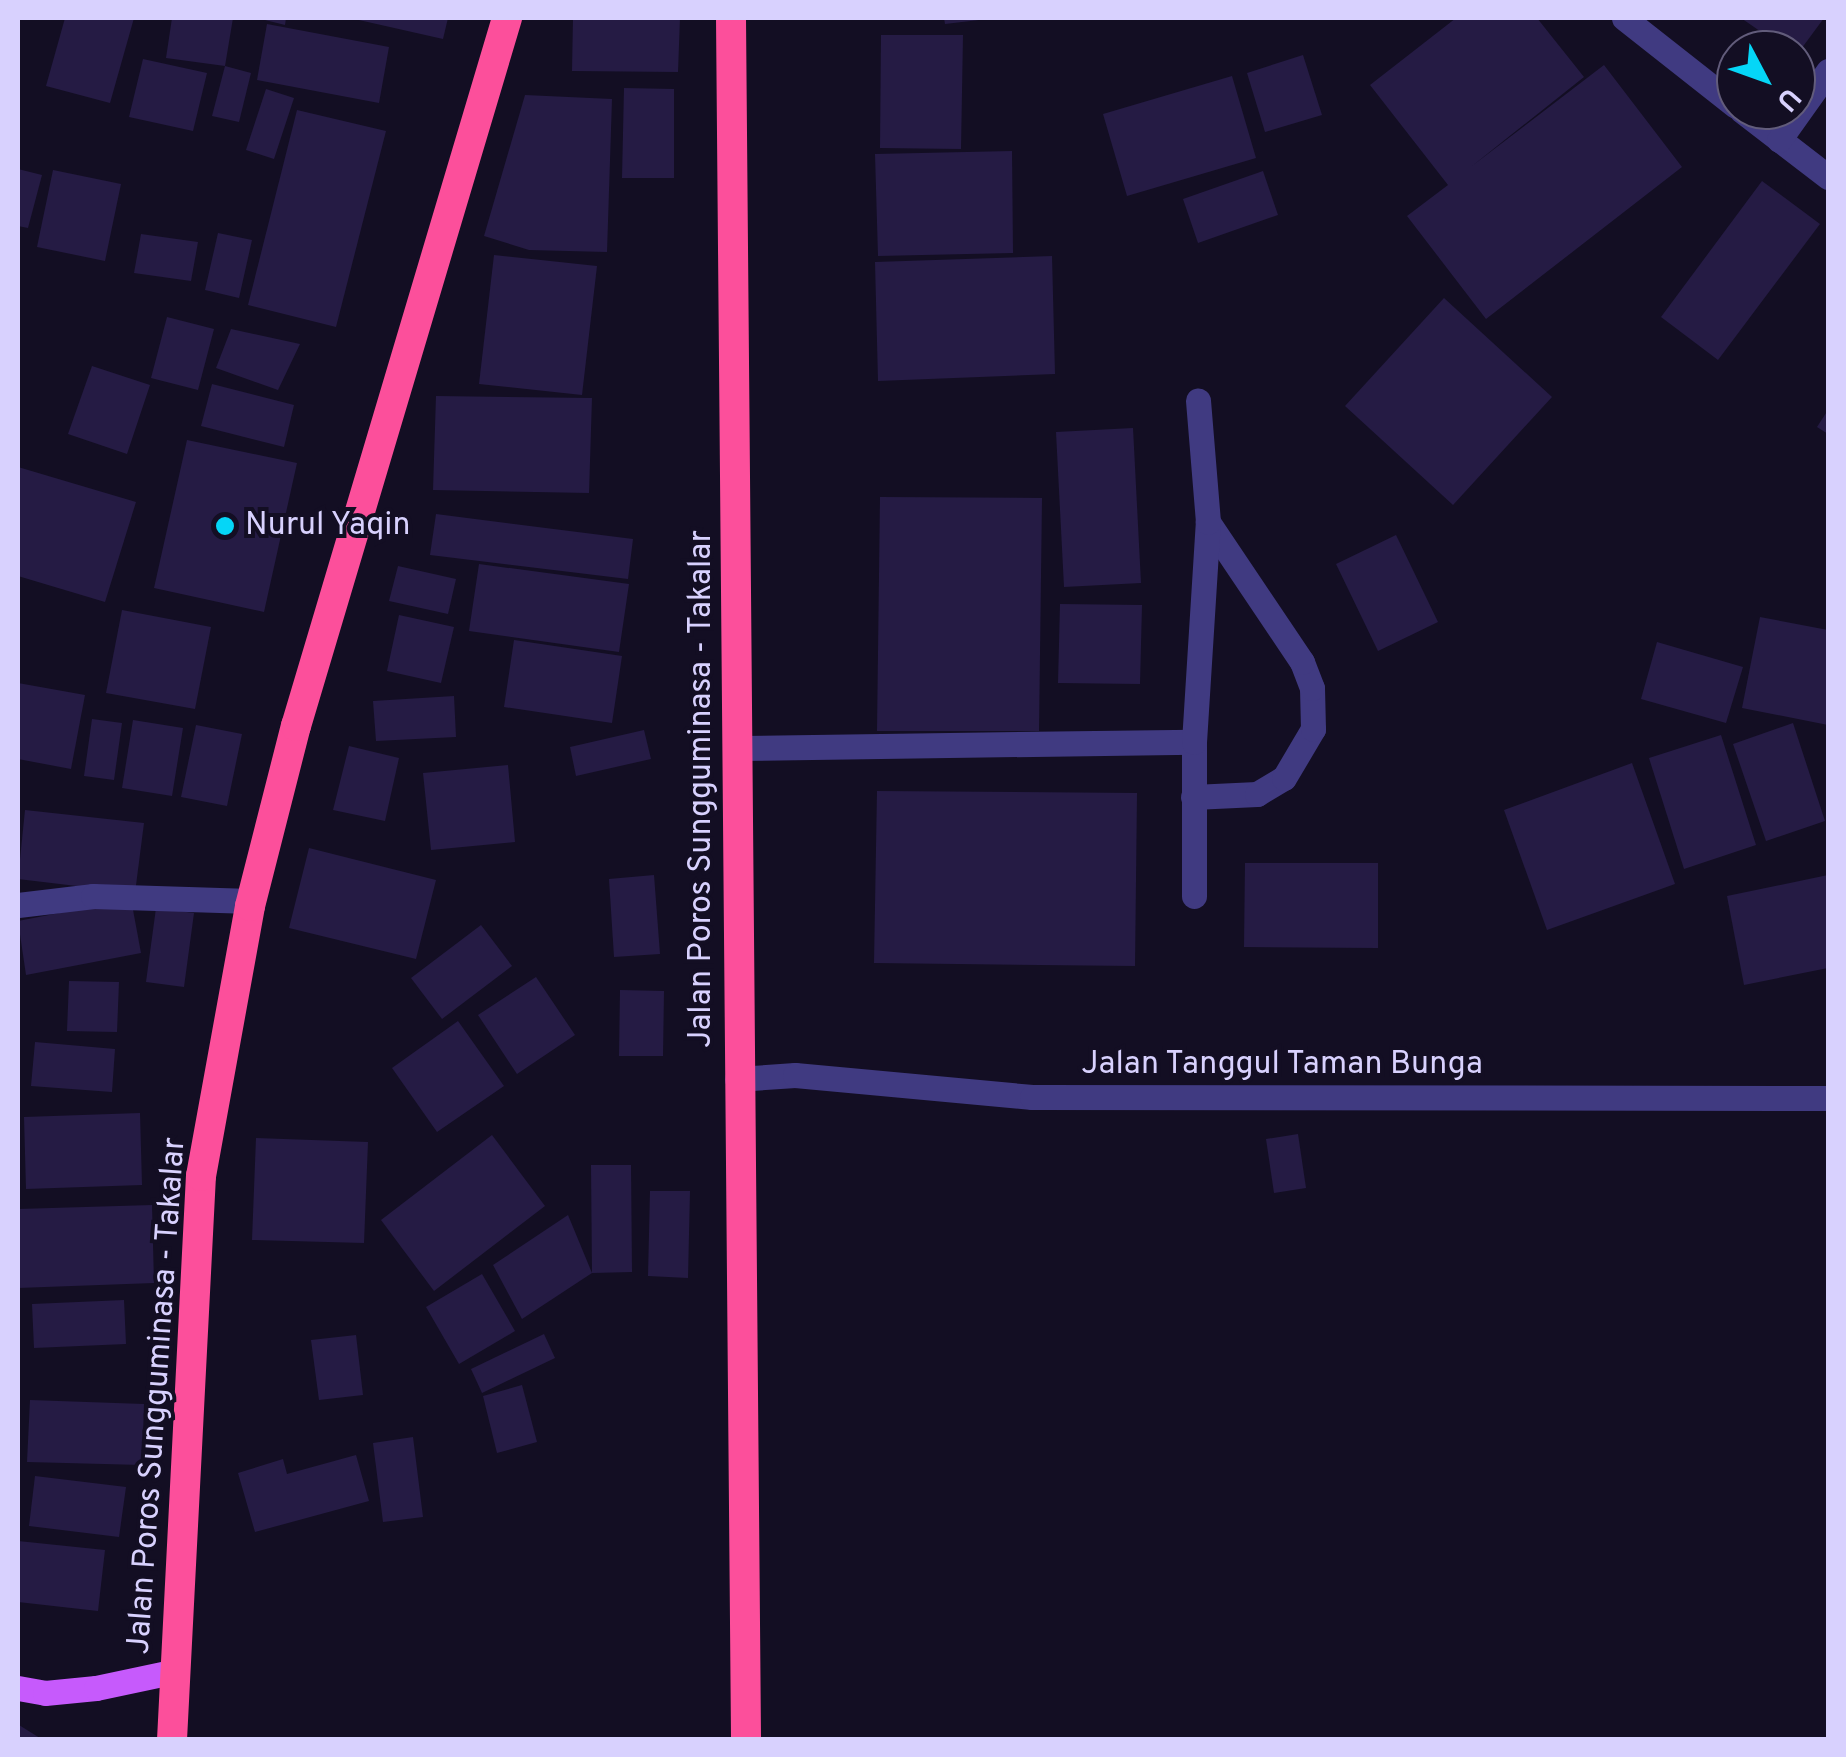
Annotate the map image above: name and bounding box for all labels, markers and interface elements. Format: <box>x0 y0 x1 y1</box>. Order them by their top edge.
north arrow <box>1716 30 1816 130</box>
text: U <box>1767 79 1807 118</box>
place label: Nurul Yaqin <box>245 507 412 545</box>
marker: Nurul Yaqin <box>214 515 236 537</box>
street label: Jalan Poros Sungguminasa - Takalar <box>683 529 721 1049</box>
street label: Jalan Tanggul Taman Bunga <box>1080 1046 1484 1084</box>
street label: Jalan Poros Sungguminasa - Takalar <box>121 1136 195 1656</box>

